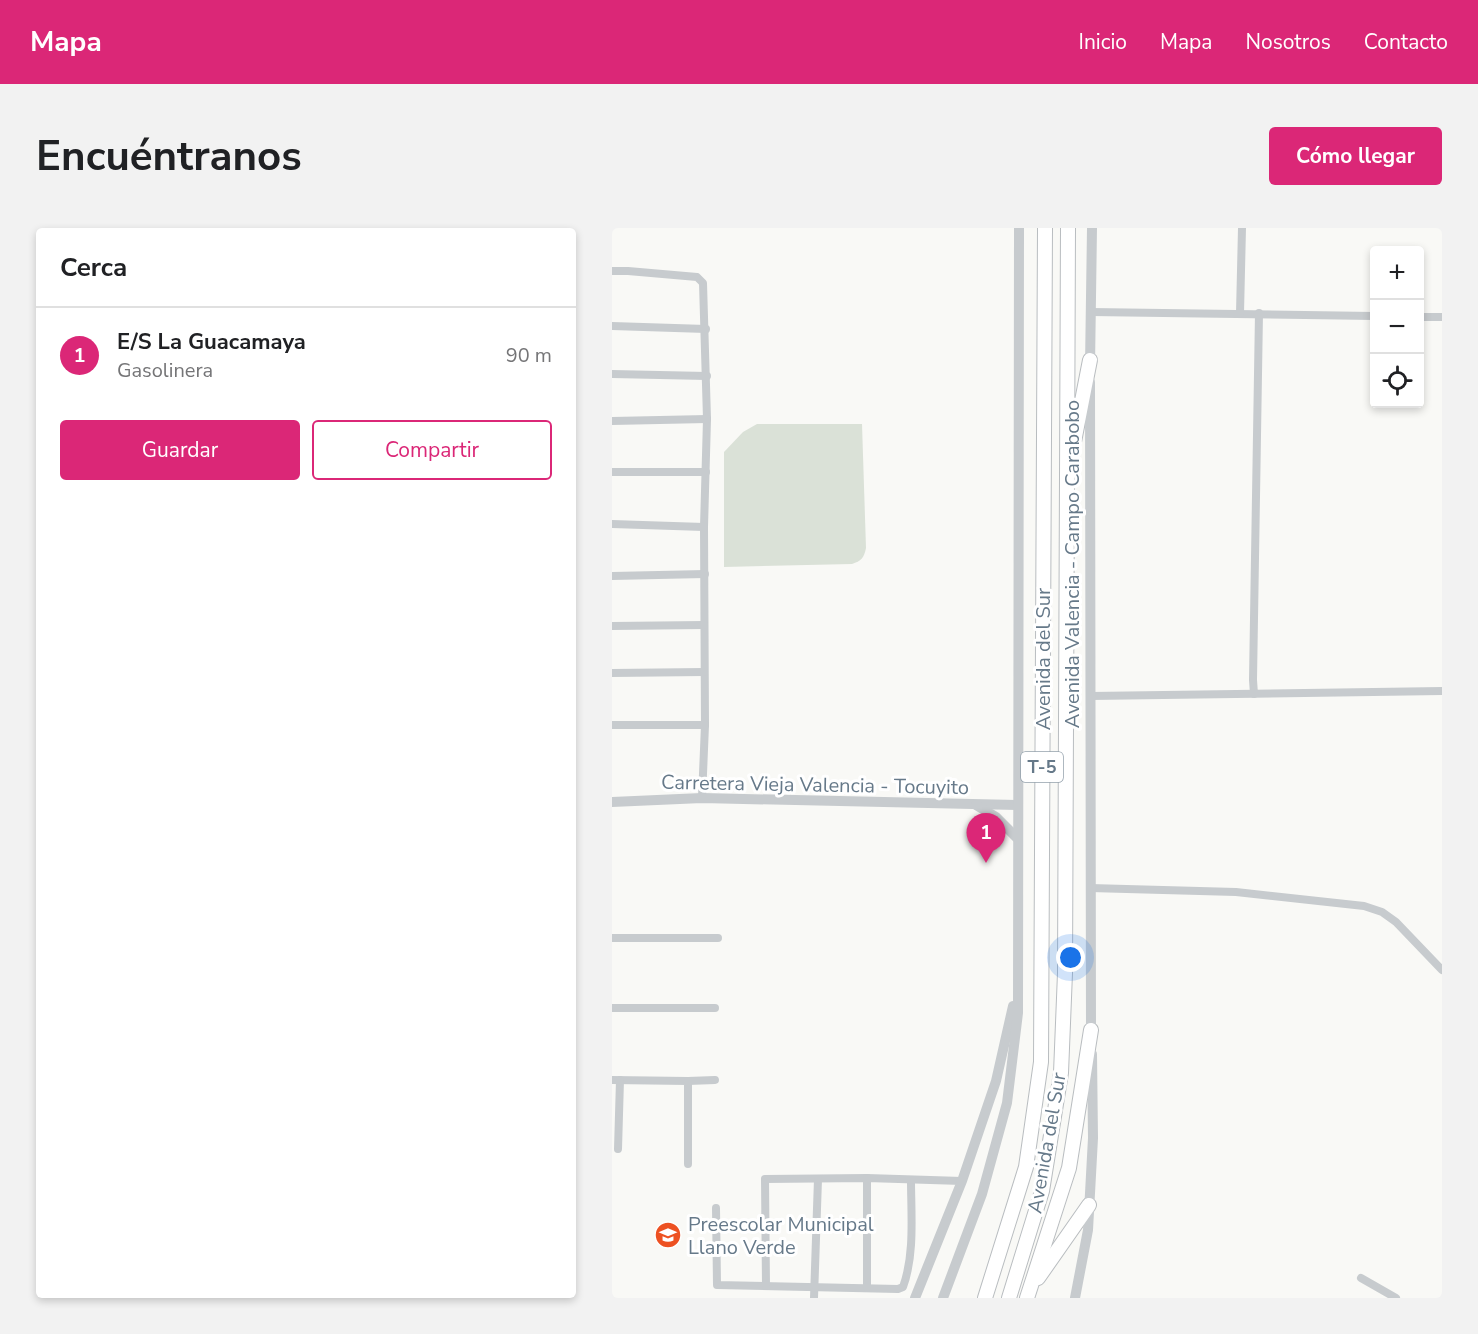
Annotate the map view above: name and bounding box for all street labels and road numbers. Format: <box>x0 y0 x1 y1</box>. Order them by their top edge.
street label: Avenida Valencia - Campo Carabobo <box>1059 400 1086 728</box>
street label: Avenida del Sur <box>1030 588 1057 730</box>
road number: T-5 <box>1021 752 1063 782</box>
street label: Carretera Vieja Valencia - Tocuyito <box>661 769 969 801</box>
street label: Avenida del Sur <box>1021 1071 1073 1215</box>

